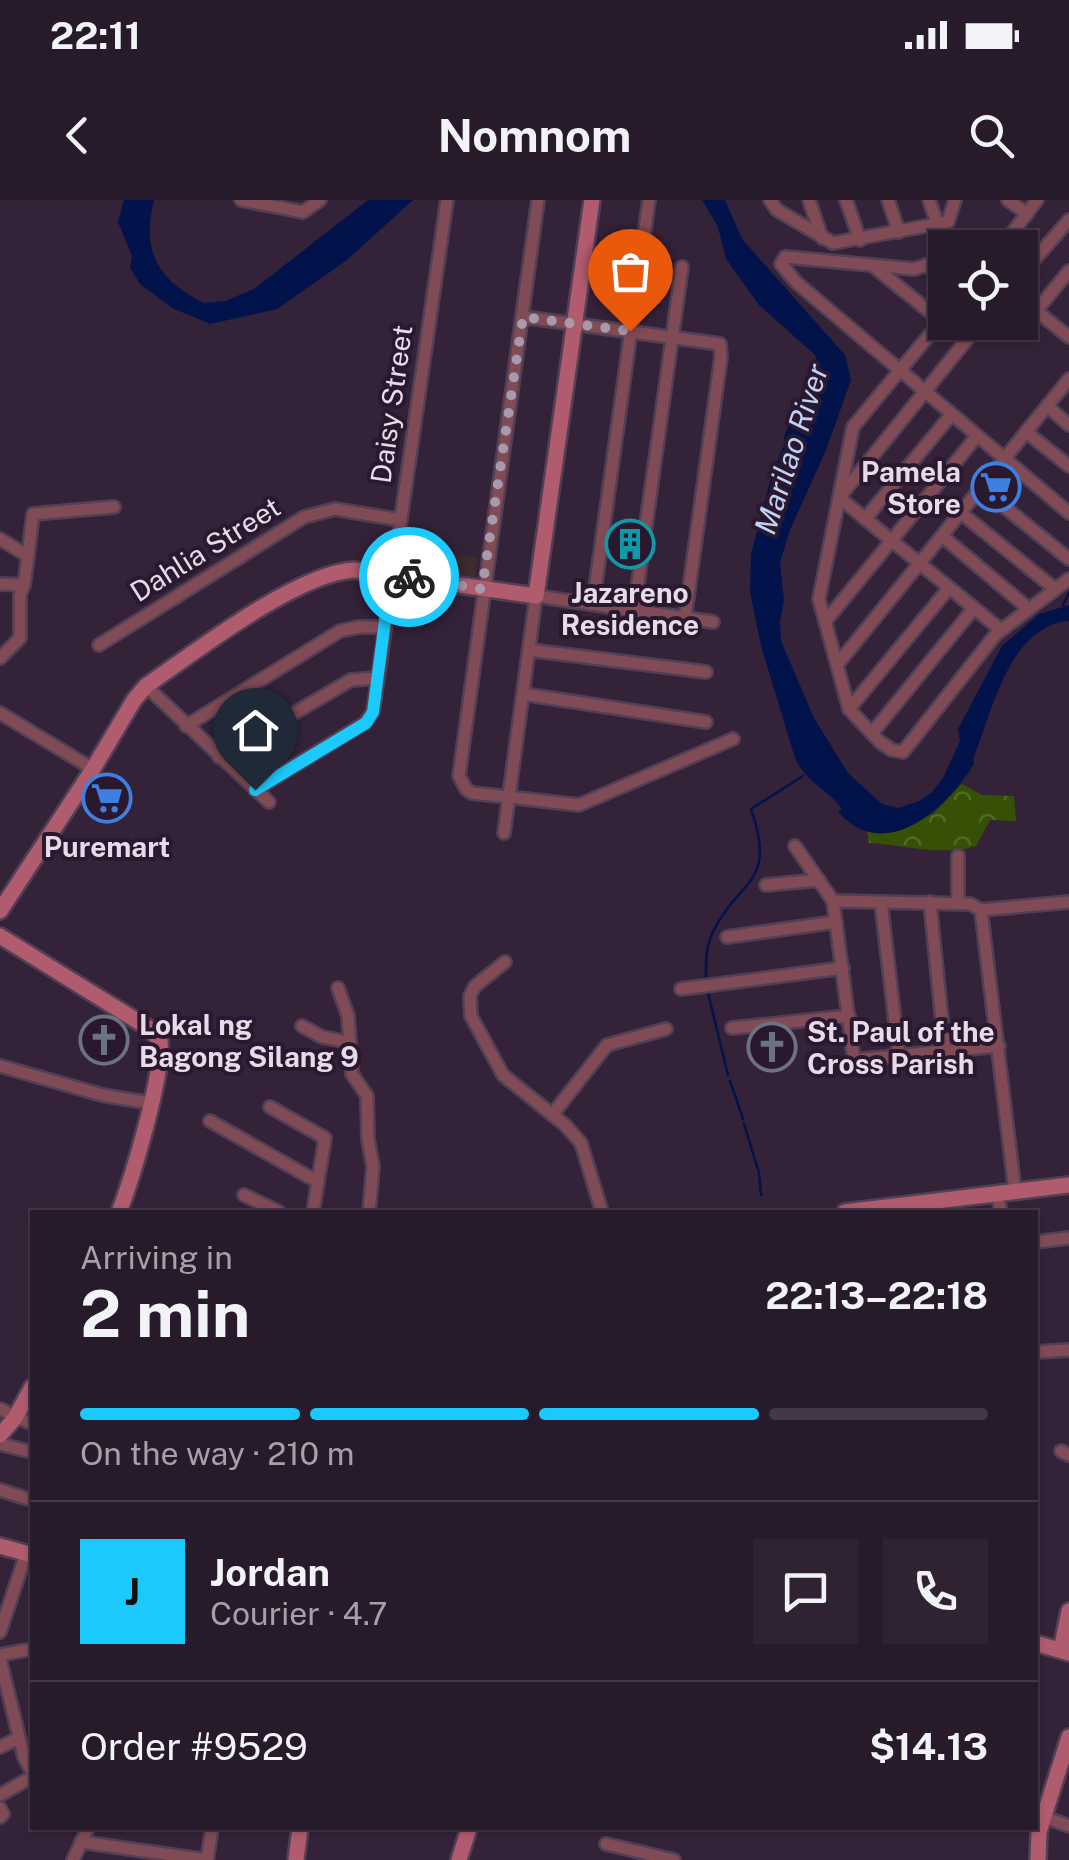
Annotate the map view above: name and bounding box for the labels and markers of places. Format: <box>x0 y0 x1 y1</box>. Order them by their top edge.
pin <box>588 229 673 332</box>
place label: Pamela Store <box>861 455 961 520</box>
supermarket icon: Pamela Store <box>970 461 1022 513</box>
building icon: Jazareno Residence <box>604 518 656 570</box>
place label: Jazareno Residence <box>561 576 699 641</box>
pin <box>213 688 298 791</box>
supermarket icon: Puremart <box>81 772 133 824</box>
place label: Puremart <box>44 830 170 863</box>
place label: Lokal ng Bagong Silang 9 <box>139 1008 359 1073</box>
church icon: Lokal ng Bagong Silang 9 <box>78 1014 130 1066</box>
place label: St. Paul of the Cross Parish <box>807 1015 995 1080</box>
church icon: St. Paul of the Cross Parish <box>746 1021 798 1073</box>

